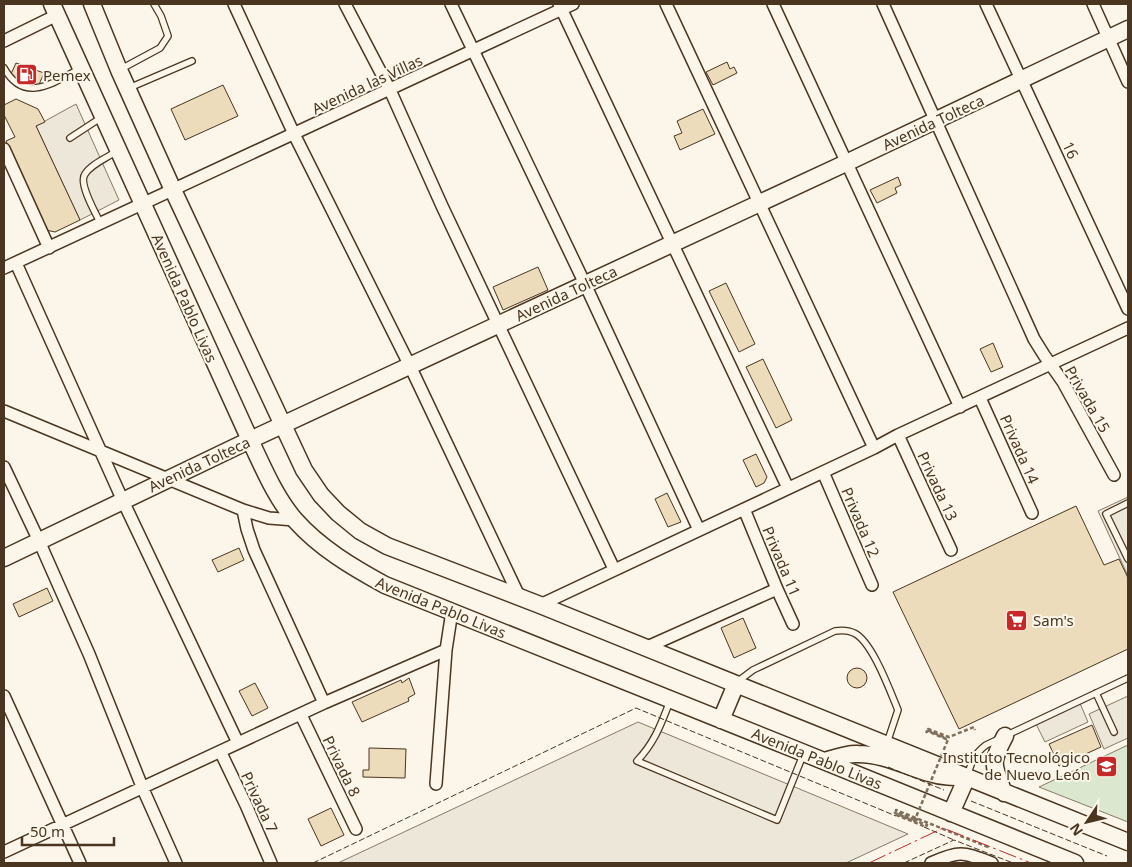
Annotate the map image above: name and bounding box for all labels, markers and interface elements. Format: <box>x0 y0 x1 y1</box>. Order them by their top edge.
street label: Avenida las Villas <box>308 50 426 118</box>
fuel station icon: Pemex <box>15 63 39 87</box>
place label: Pemex <box>43 65 91 85</box>
street label: Avenida Tolteca <box>879 90 987 154</box>
street label: 16 <box>1058 138 1084 162</box>
street label: Avenida Pablo Livas <box>148 231 222 365</box>
street label: Avenida Tolteca <box>512 261 620 325</box>
street label: Privada 15 <box>1061 362 1115 436</box>
street label: Privada 14 <box>996 411 1044 487</box>
street label: Avenida Tolteca <box>145 432 253 496</box>
street label: Privada 13 <box>913 448 963 524</box>
street label: Privada 12 <box>837 484 885 560</box>
street label: Privada 11 <box>758 523 806 599</box>
street label: Avenida Pablo Livas <box>373 572 509 642</box>
supermarket icon: Sam's <box>1005 608 1029 632</box>
place label: Sam's <box>1033 610 1074 630</box>
street label: Avenida Pablo Livas <box>749 723 885 793</box>
street label: Privada 8 <box>319 732 365 800</box>
place label: Instituto Tecnológico de Nuevo León <box>942 747 1090 784</box>
school or university icon: Instituto Tecnológico de Nuevo León <box>1094 754 1118 778</box>
street label: Privada 7 <box>237 768 283 836</box>
north arrow <box>1062 797 1112 847</box>
scale bar <box>22 814 115 846</box>
text: N <box>1065 820 1087 840</box>
text: 50 m <box>30 821 65 841</box>

